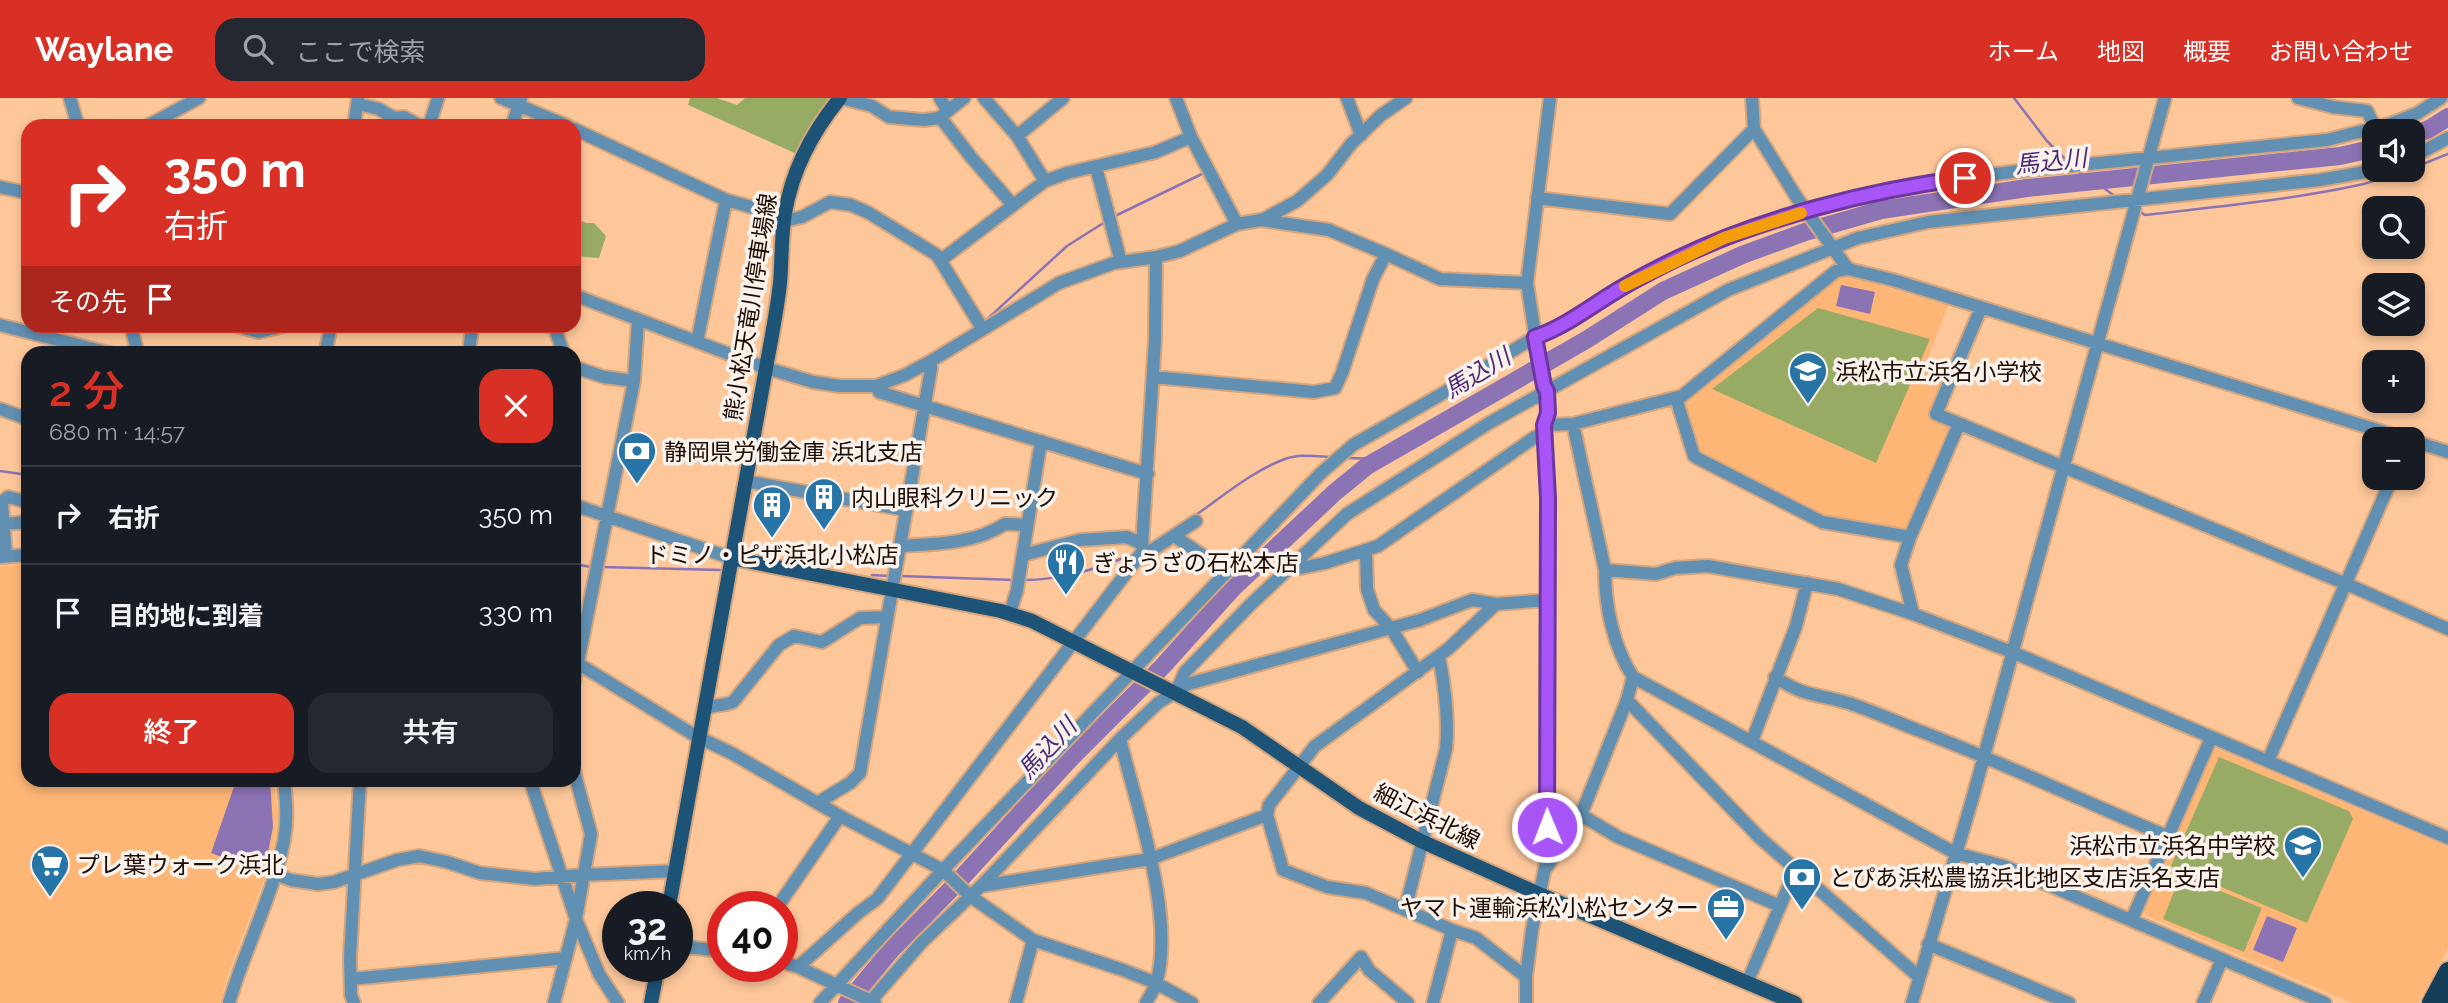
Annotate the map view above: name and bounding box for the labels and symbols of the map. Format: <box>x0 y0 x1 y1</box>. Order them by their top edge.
water label: 馬込川 <box>2014 143 2091 179</box>
pin <box>1935 148 1995 208</box>
street label: 熊小松天竜川停車場線 <box>719 191 781 423</box>
water label: 馬込川 <box>1439 340 1518 404</box>
school or university icon: 浜松市立浜名小学校 <box>1787 350 1829 405</box>
place label: 浜松市立浜名小学校 <box>1835 358 2042 385</box>
bank icon: 静岡県労働金庫 浜北支店 <box>616 430 658 485</box>
place label: 静岡県労働金庫 浜北支店 <box>664 438 923 465</box>
building icon: 内山眼科クリニック <box>803 476 845 531</box>
building icon: ドミノ・ピザ浜北小松店 <box>751 484 793 539</box>
place label: 内山眼科クリニック <box>851 484 1058 511</box>
place label: ドミノ・ピザ浜北小松店 <box>646 541 899 568</box>
restaurant icon: ぎょうざの石松本店 <box>1045 541 1087 596</box>
place label: ぎょうざの石松本店 <box>1093 549 1299 576</box>
water label: 馬込川 <box>1012 710 1084 784</box>
street label: 細江浜北線 <box>1370 778 1484 854</box>
position arrow <box>1510 790 1584 864</box>
school or university icon: 浜松市立浜名中学校 <box>2282 824 2324 879</box>
place label: 浜松市立浜名中学校 <box>2069 832 2276 859</box>
supermarket icon: プレ葉ウォーク浜北 <box>29 843 71 898</box>
place label: プレ葉ウォーク浜北 <box>77 851 284 878</box>
bank icon: とぴあ浜松農協浜北地区支店浜名支店 <box>1781 856 1823 911</box>
place label: とぴあ浜松農協浜北地区支店浜名支店 <box>1829 864 2220 891</box>
office icon: ヤマト運輸浜松小松センター <box>1705 886 1747 941</box>
speed limit sign: 40 <box>707 891 798 982</box>
place label: ヤマト運輸浜松小松センター <box>1400 894 1699 921</box>

